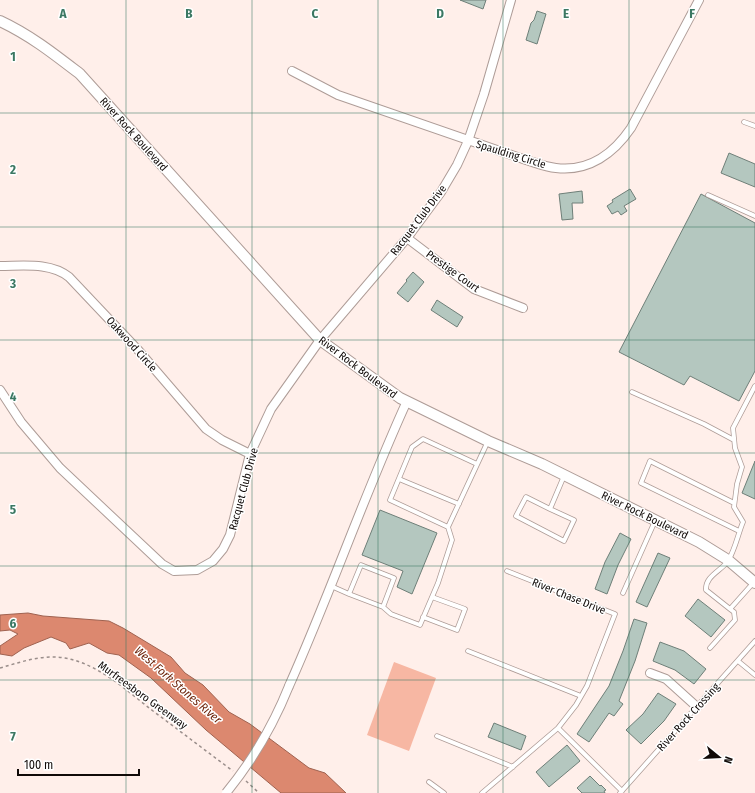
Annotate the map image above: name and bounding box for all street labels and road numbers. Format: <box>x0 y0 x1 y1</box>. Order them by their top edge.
street label: River Rock Boulevard <box>97 95 170 174</box>
street label: Spaulding Circle <box>474 138 547 171</box>
street label: Racquet Club Drive <box>388 182 449 258</box>
street label: Prestige Court <box>423 248 482 295</box>
street label: Oakwood Circle <box>104 314 160 374</box>
street label: River Rock Boulevard <box>316 334 399 401</box>
street label: Racquet Club Drive <box>226 446 261 532</box>
street label: River Rock Boulevard <box>599 489 690 542</box>
street label: River Chase Drive <box>530 576 607 617</box>
street label: Murfreesboro Greenway <box>96 659 190 732</box>
street label: River Rock Crossing <box>654 680 723 754</box>

